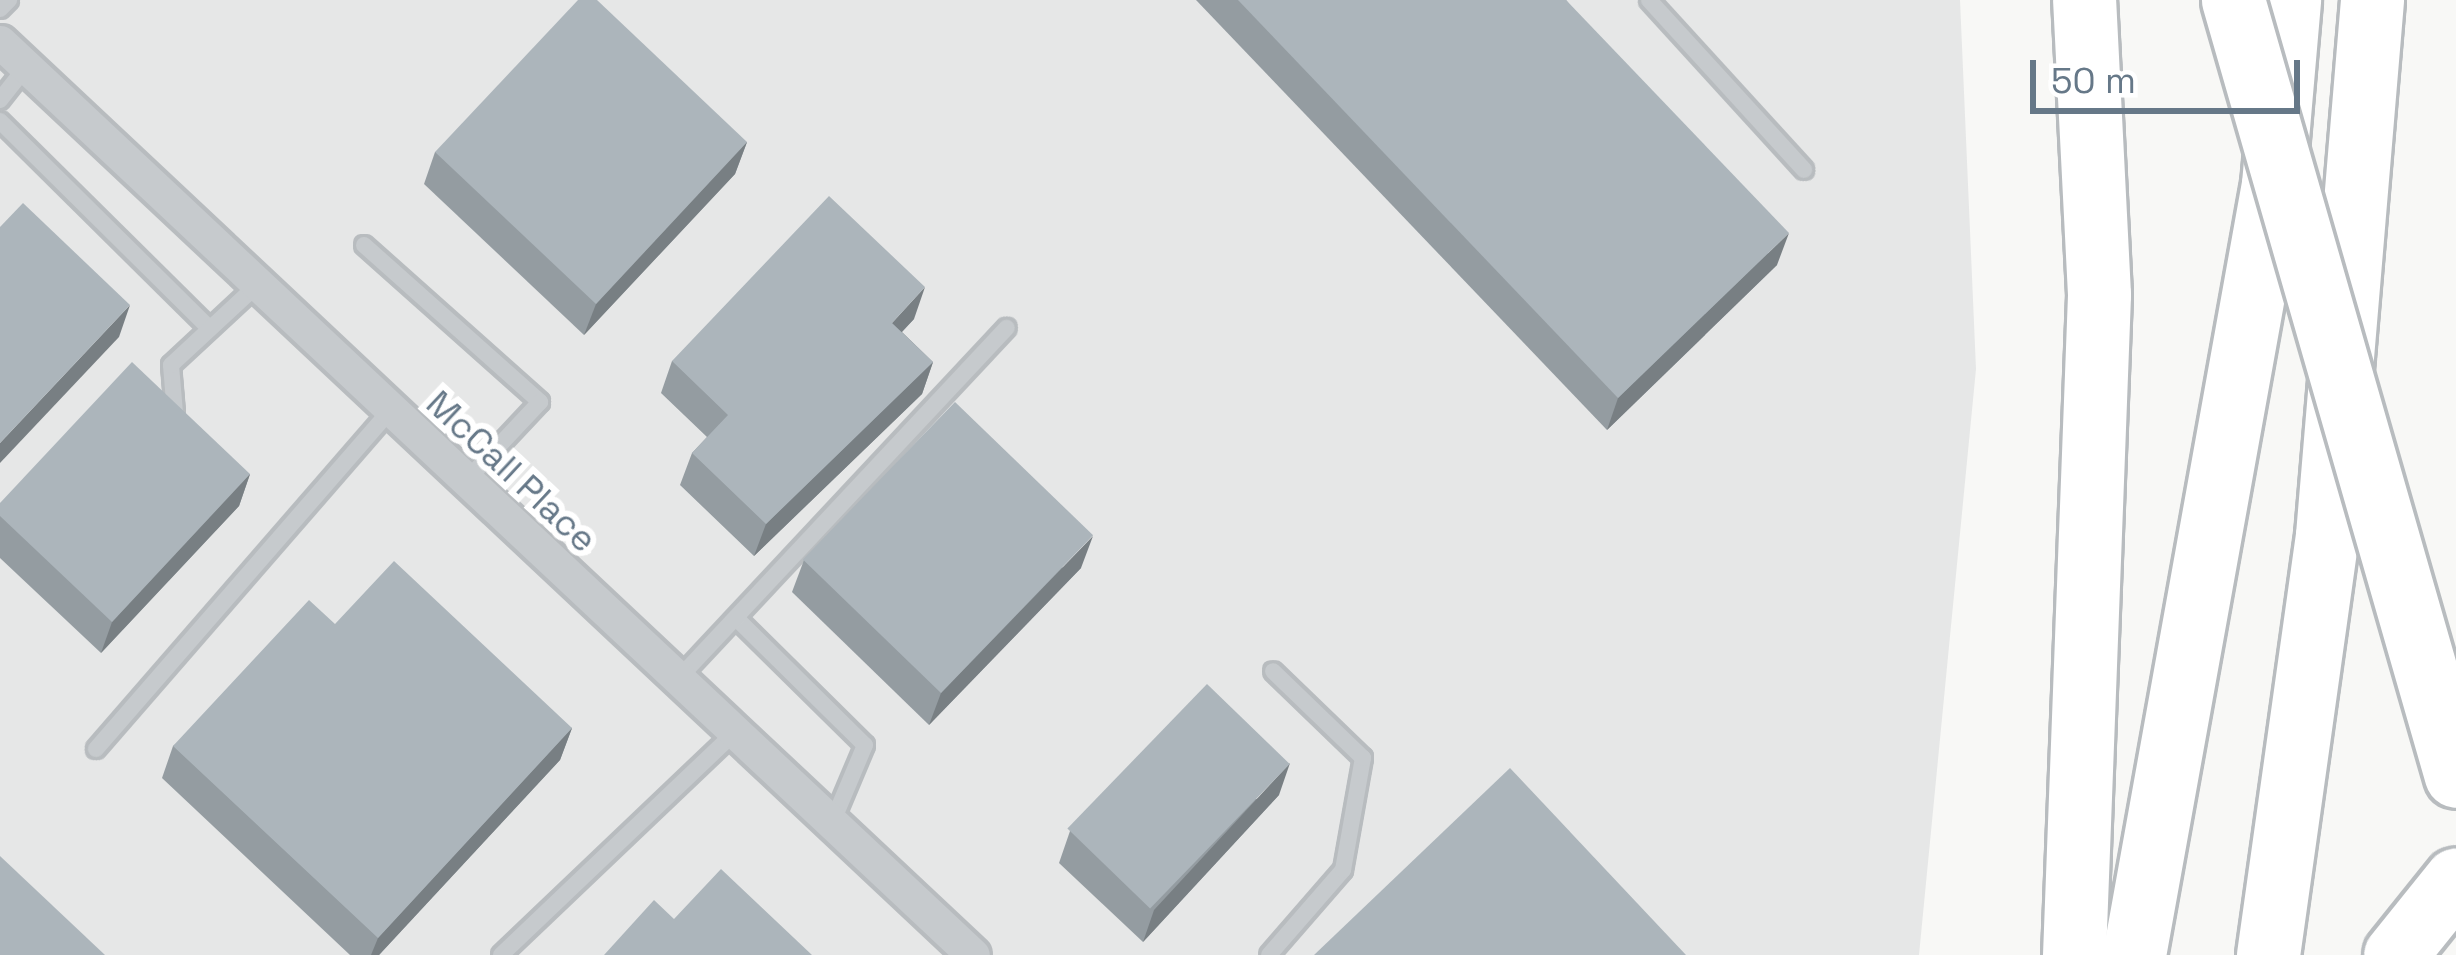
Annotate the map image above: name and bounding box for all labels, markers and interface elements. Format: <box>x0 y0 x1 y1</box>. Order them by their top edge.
scale bar <box>2036 36 2306 110</box>
text: 50 m <box>2051 58 2136 104</box>
street label: McCall Place <box>417 382 605 562</box>

